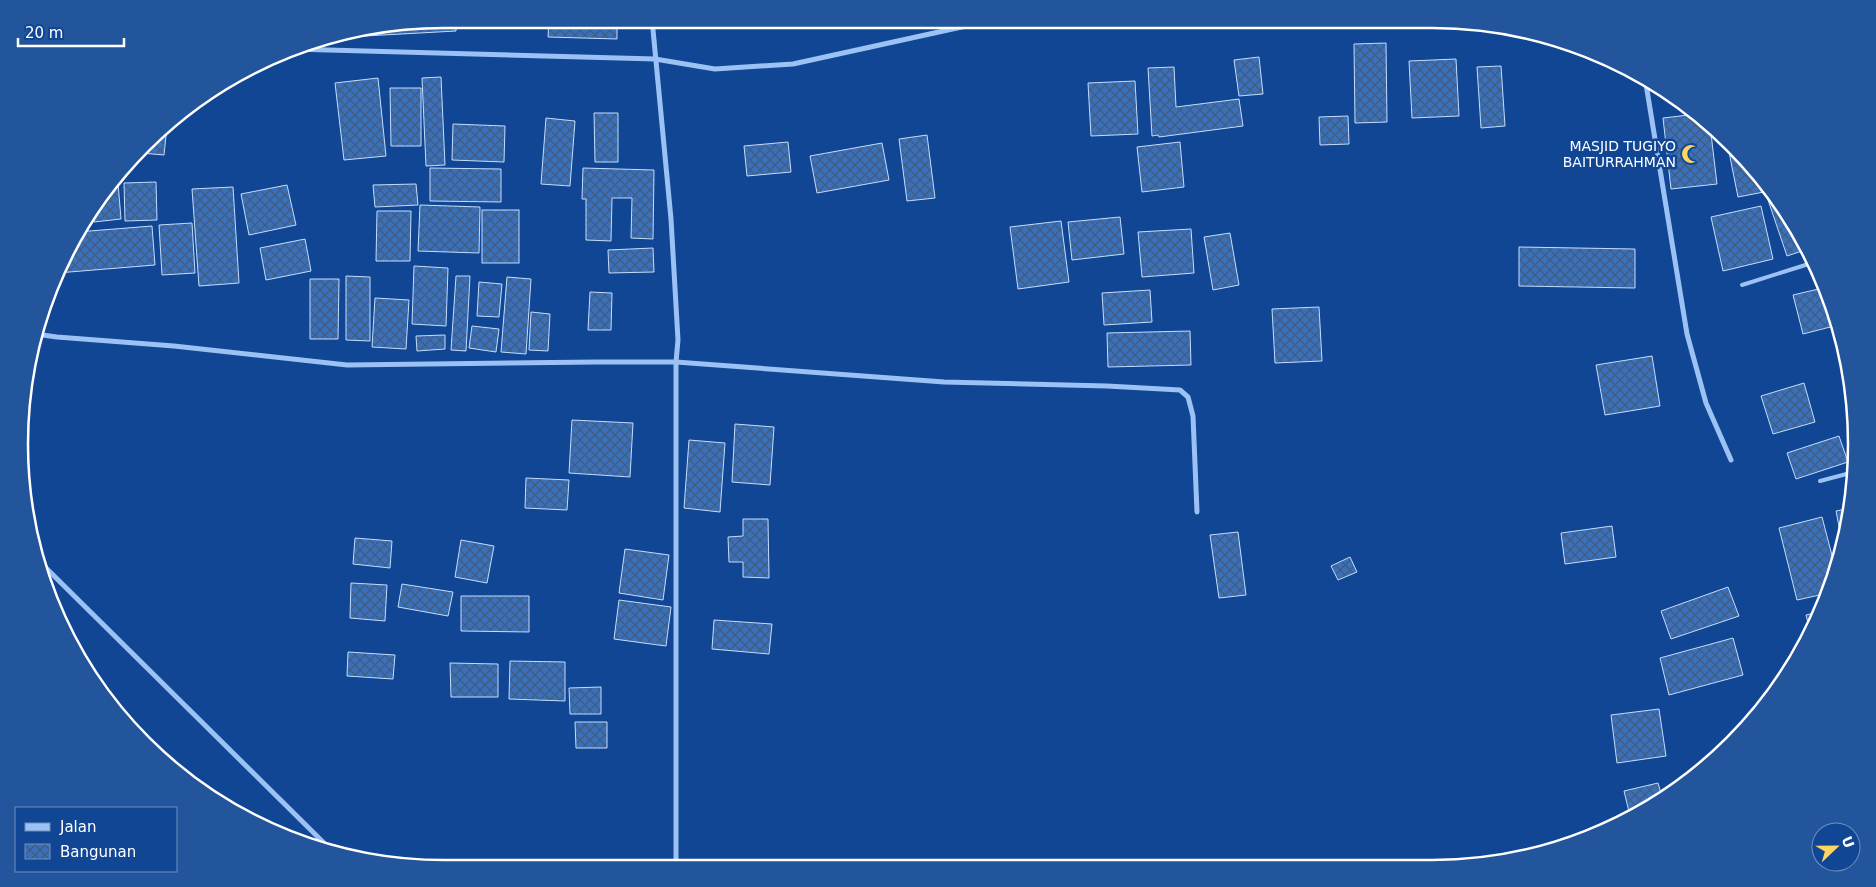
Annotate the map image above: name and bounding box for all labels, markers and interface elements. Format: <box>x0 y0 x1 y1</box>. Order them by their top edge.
scale bar <box>18 15 124 47</box>
text: 20 m <box>25 24 63 42</box>
place label: MASJID TUGIYO BAITURRAHMAN <box>1563 138 1676 170</box>
mosque icon: MASJID TUGIYO BAITURRAHMAN <box>1680 143 1702 165</box>
legend <box>15 807 178 872</box>
text: Jalan <box>59 818 96 836</box>
north arrow <box>1811 822 1861 872</box>
text: U <box>1839 834 1858 850</box>
text: Bangunan <box>60 843 136 861</box>

